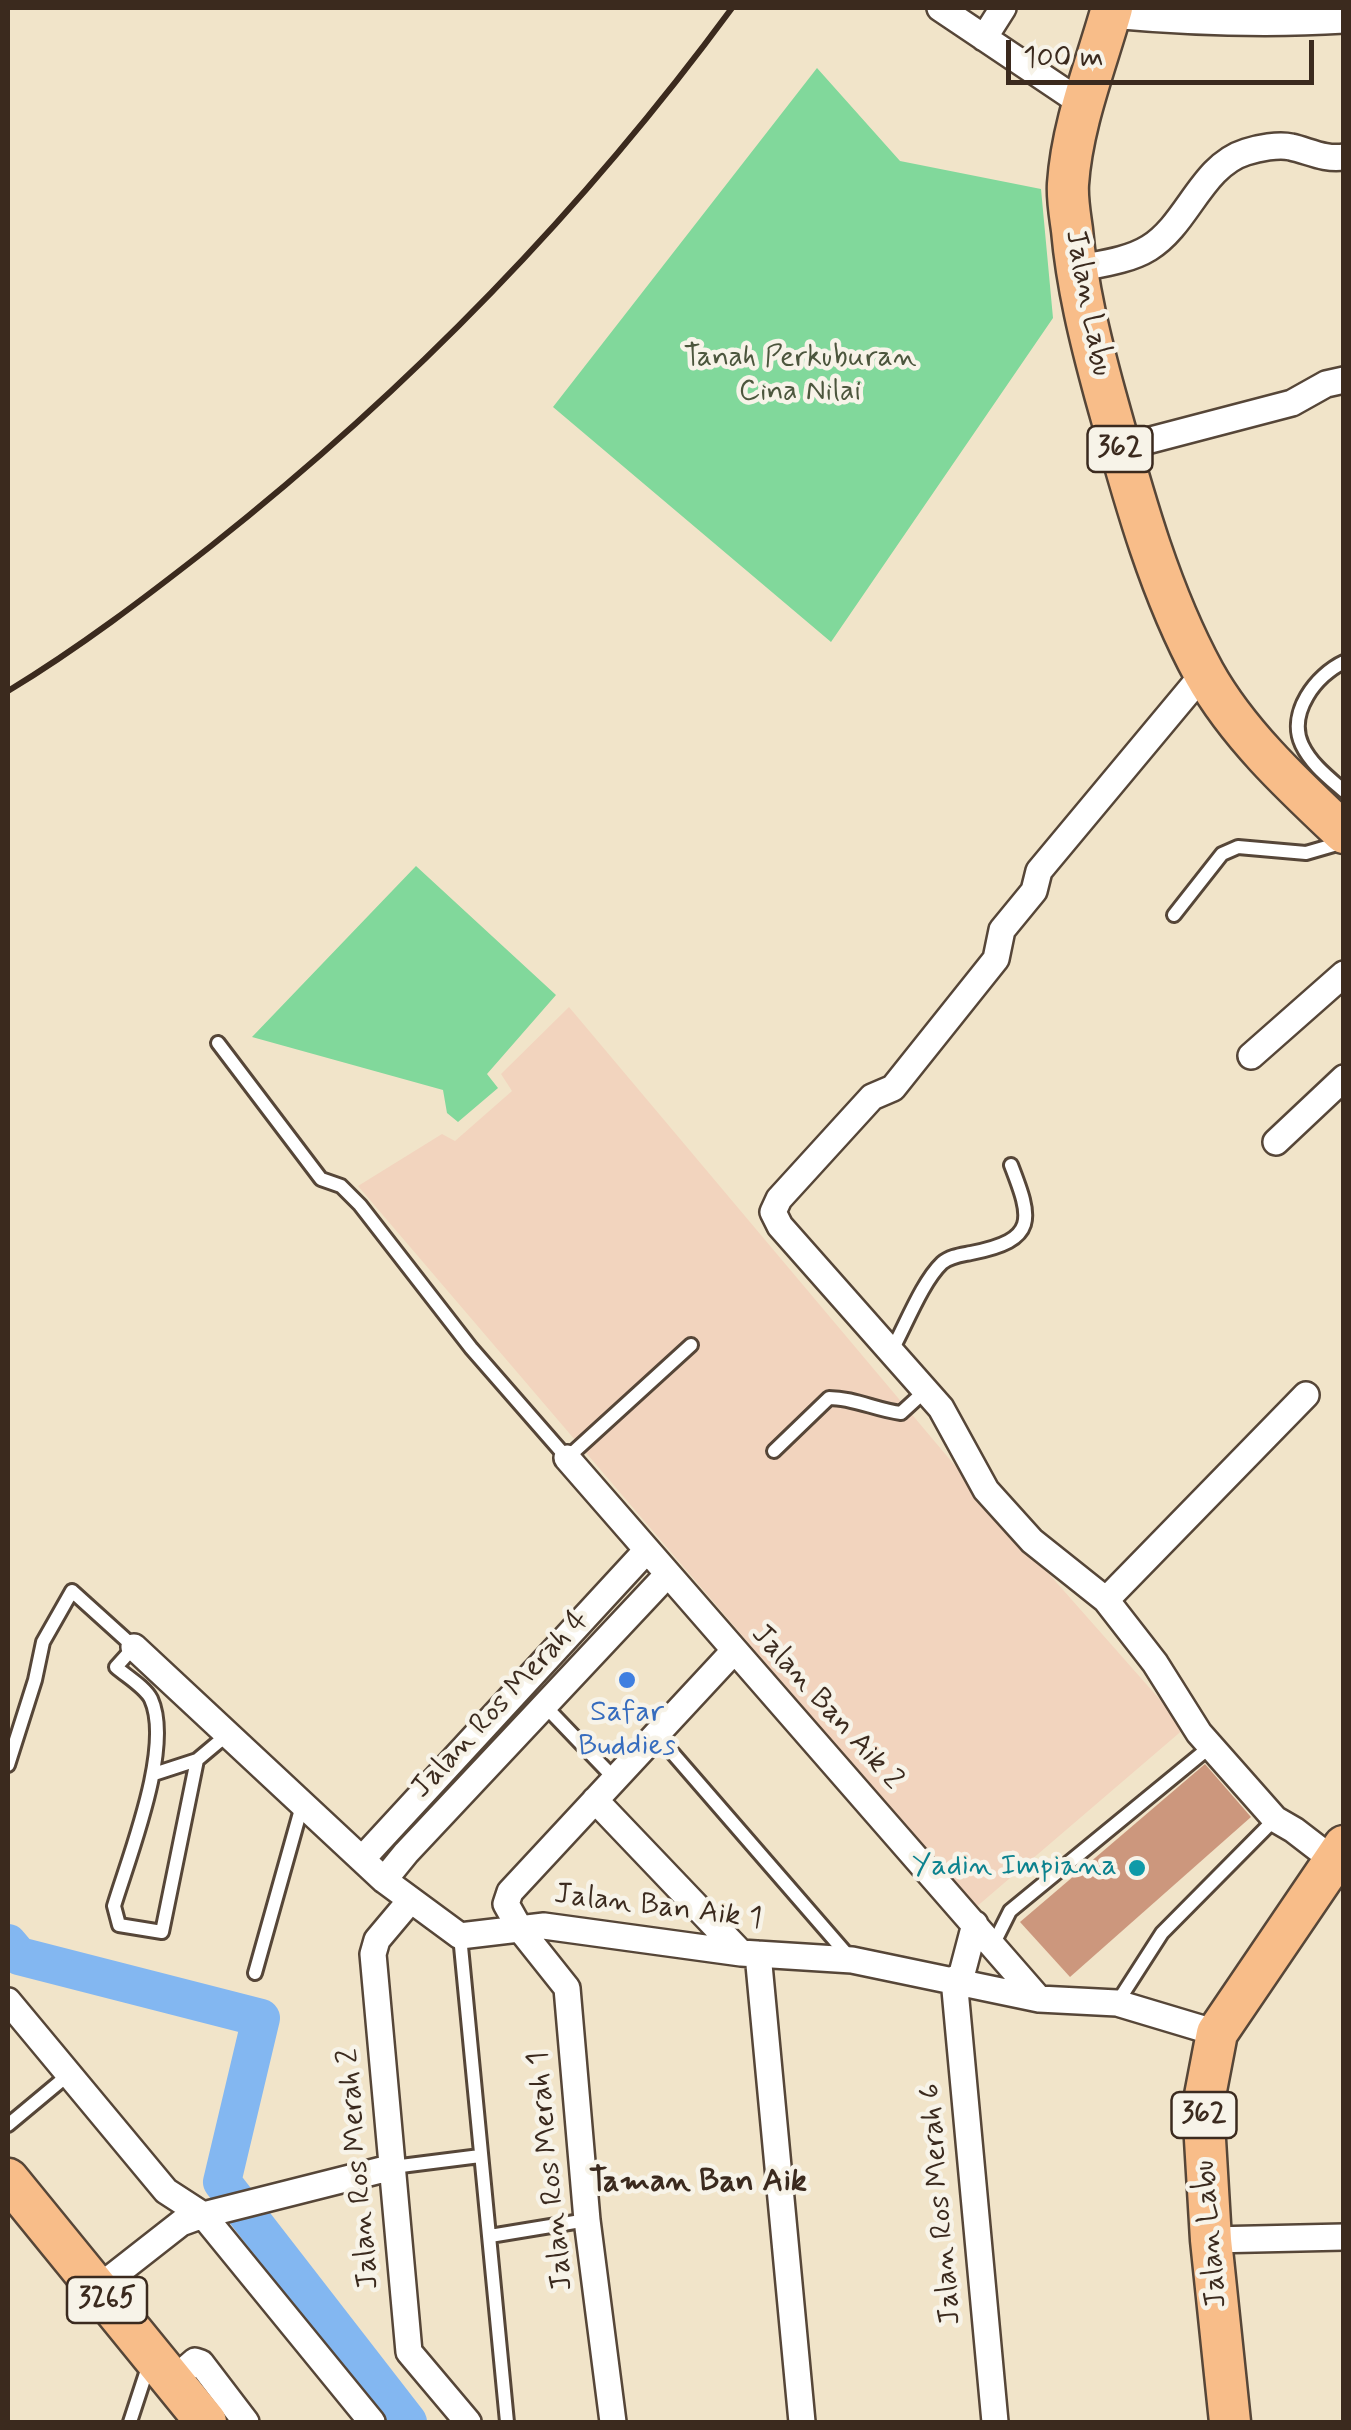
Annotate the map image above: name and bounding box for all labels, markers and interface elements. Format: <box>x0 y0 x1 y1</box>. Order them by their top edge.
scale bar <box>1011 20 1318 82</box>
text: 100 m <box>1023 38 1104 77</box>
street label: Jalan Labu <box>1055 227 1119 379</box>
park label: Tanah Perkuburan Cina Nilai <box>684 341 916 412</box>
road number: 362 <box>1088 426 1152 472</box>
street label: Jalan Ros Merah 4 <box>404 1603 598 1807</box>
street label: Jalan Ban Aik 2 <box>742 1618 910 1798</box>
marker: Safar Buddies <box>616 1669 638 1691</box>
place label: Safar Buddies <box>578 1696 676 1766</box>
place label: Yadin Impiana <box>912 1850 1117 1886</box>
marker: Yadin Impiana <box>1126 1857 1148 1879</box>
street label: Jalan Ban Aik 1 <box>552 1877 764 1939</box>
street label: Jalan Ros Merah 2 <box>332 2047 388 2291</box>
street label: Jalan Ros Merah 1 <box>522 2050 582 2292</box>
street label: Jalan Ros Merah 6 <box>914 2082 970 2326</box>
road number: 362 <box>1172 2092 1236 2138</box>
street label: Jalan Labu <box>1188 2159 1236 2309</box>
district label: Taman Ban Aik <box>589 2164 807 2202</box>
road number: 3265 <box>67 2277 147 2323</box>

